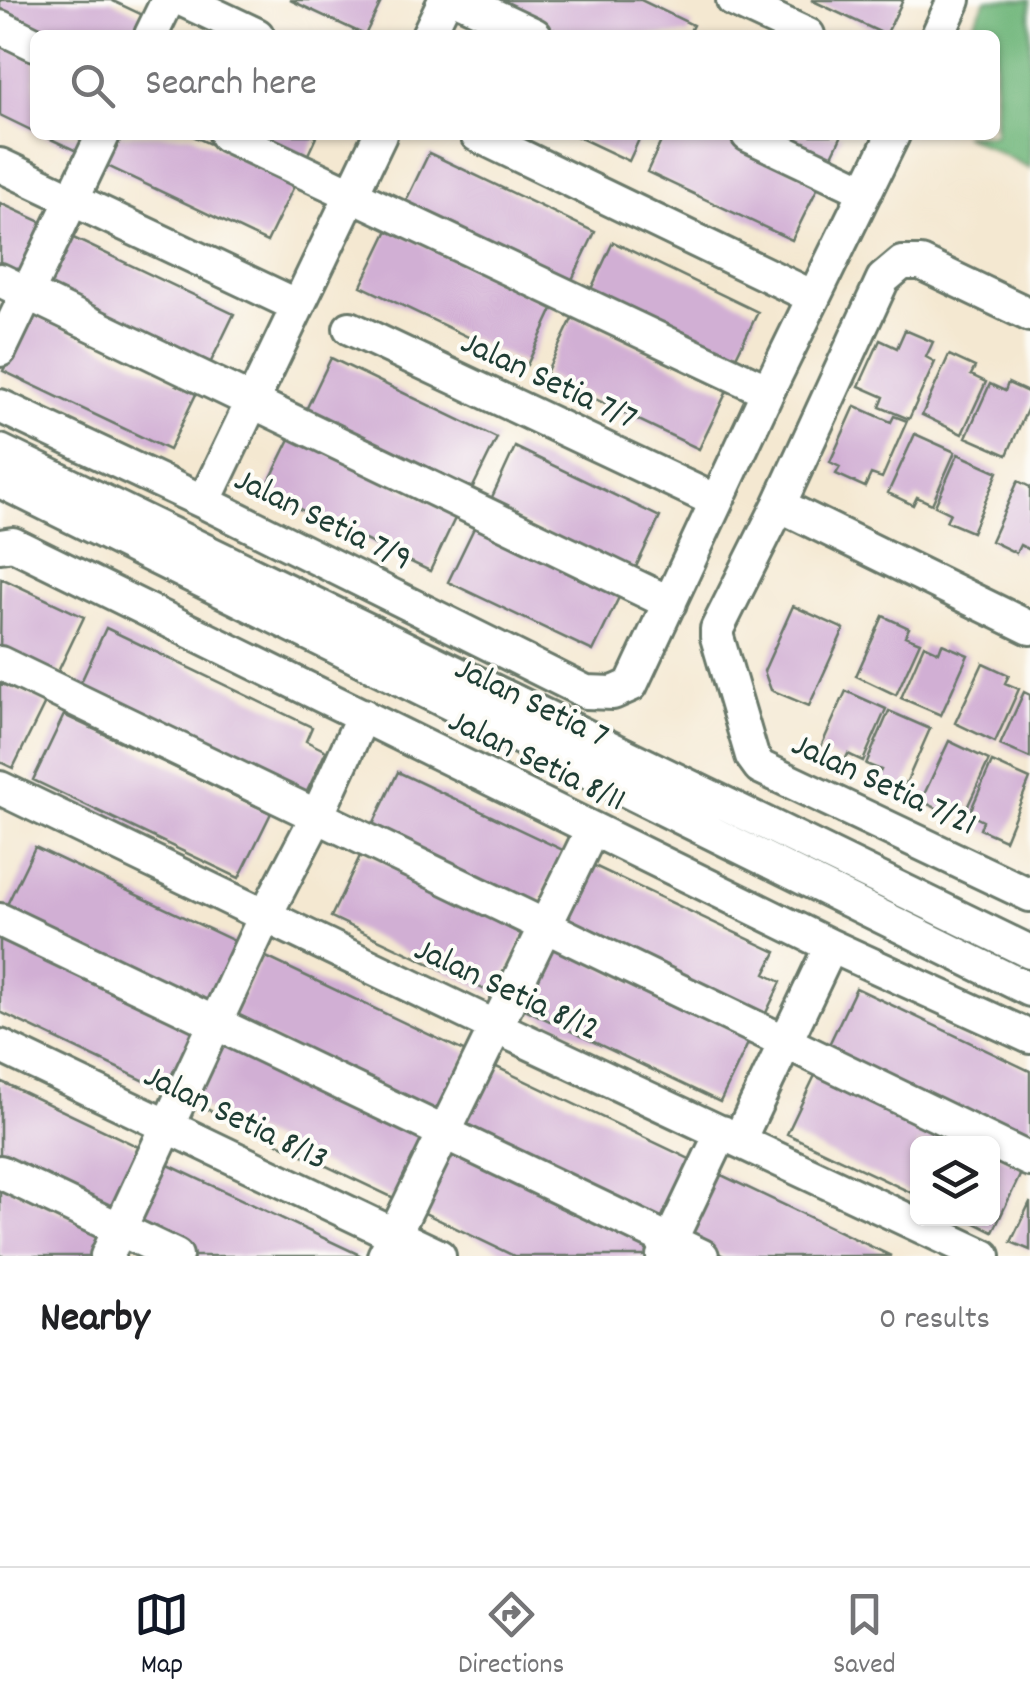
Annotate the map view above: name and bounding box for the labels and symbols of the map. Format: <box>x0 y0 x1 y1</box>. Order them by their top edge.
street label: Jalan Setia 7/7 <box>451 320 644 445</box>
street label: Jalan Setia 7/9 <box>225 457 419 586</box>
street label: Jalan Setia 7 <box>445 646 616 763</box>
street label: Jalan Setia 8/11 <box>439 698 633 827</box>
street label: Jalan Setia 7/21 <box>782 722 984 851</box>
street label: Jalan Setia 8/12 <box>405 927 607 1056</box>
street label: Jalan Setia 8/13 <box>134 1053 336 1186</box>

